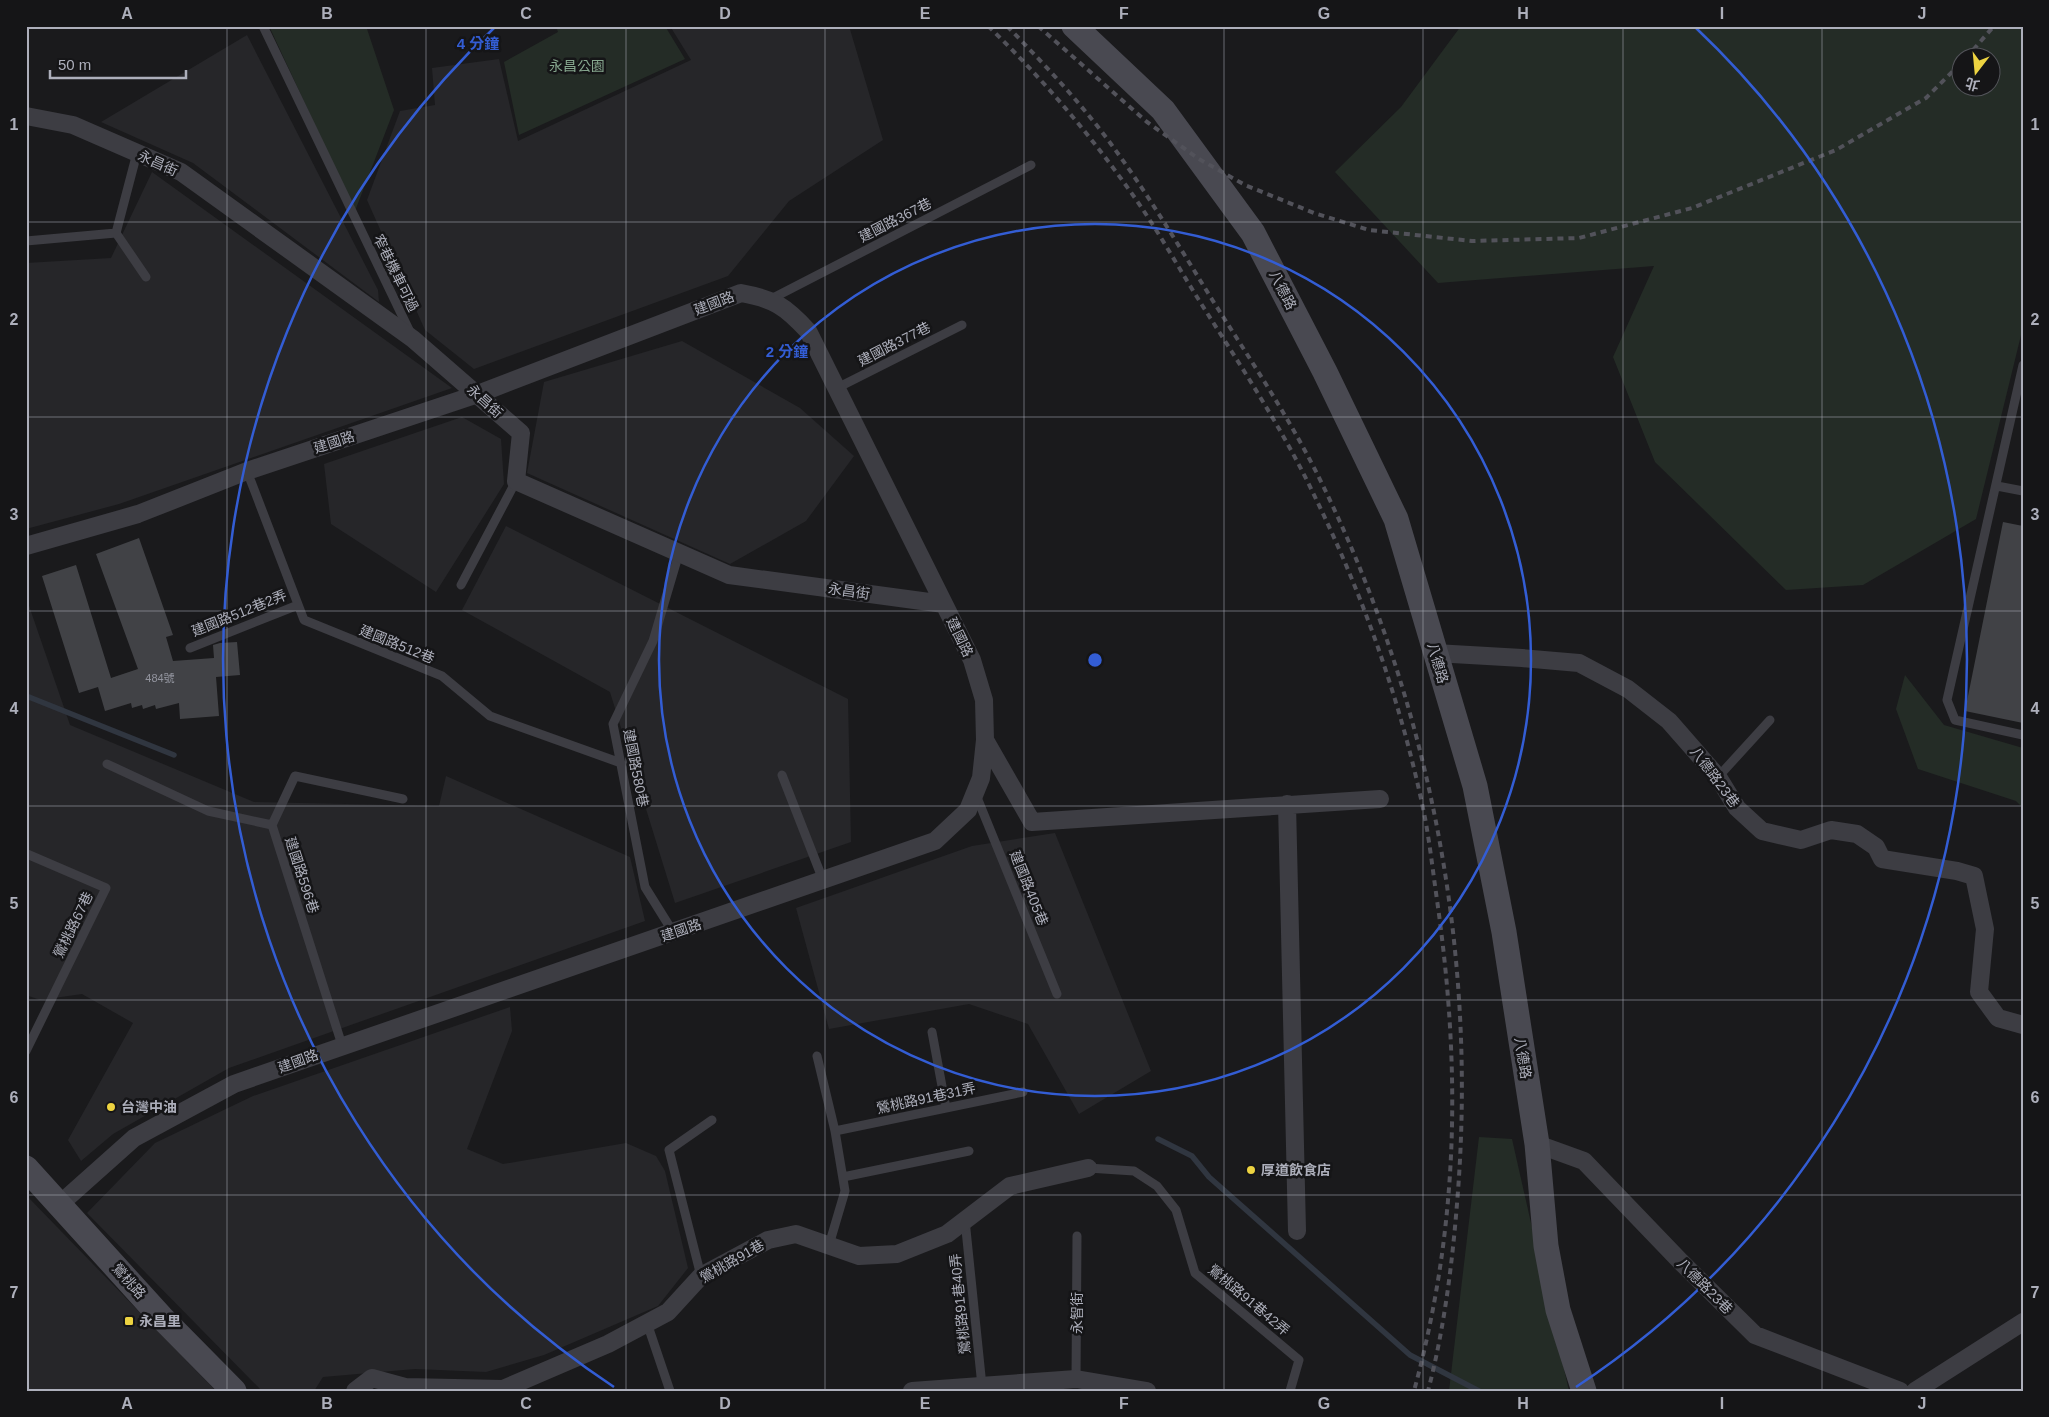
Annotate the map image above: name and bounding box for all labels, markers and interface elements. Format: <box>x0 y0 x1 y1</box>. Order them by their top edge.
text: A <box>121 5 133 22</box>
text: B <box>321 5 333 22</box>
text: C <box>520 5 532 22</box>
text: D <box>719 5 731 22</box>
text: E <box>920 5 931 22</box>
text: F <box>1119 5 1129 22</box>
text: G <box>1318 5 1330 22</box>
text: H <box>1517 5 1529 22</box>
text: I <box>1720 5 1724 22</box>
text: J <box>1918 5 1926 22</box>
text: 4 分鐘 <box>457 35 499 52</box>
scale bar <box>50 48 186 80</box>
north arrow <box>1952 48 2002 98</box>
text: 50 m <box>58 56 91 73</box>
park label: 永昌公園 <box>549 58 605 74</box>
text: 北 <box>1963 75 1981 94</box>
text: 1 <box>10 116 19 133</box>
text: 1 <box>2031 116 2040 133</box>
street label: 永昌街 <box>136 147 180 179</box>
street label: 建國路367巷 <box>856 195 934 245</box>
street label: 窄巷機車可過 <box>370 232 422 314</box>
street label: 八德路 <box>1266 268 1300 312</box>
street label: 建國路 <box>692 288 736 318</box>
text: 2 <box>10 311 19 328</box>
text: 2 <box>2031 311 2040 328</box>
street label: 建國路377巷 <box>855 319 933 369</box>
text: 2 分鐘 <box>766 343 808 360</box>
street label: 永昌街 <box>464 381 506 421</box>
street label: 建國路 <box>312 428 356 456</box>
text: 3 <box>10 506 19 523</box>
text: 3 <box>2031 506 2040 523</box>
street label: 永昌街 <box>827 580 871 602</box>
street label: 建國路512巷2弄 <box>189 587 289 639</box>
street label: 建國路 <box>944 615 976 659</box>
street label: 建國路512巷 <box>357 622 437 666</box>
street label: 八德路 <box>1425 641 1451 685</box>
centre of rings <box>1086 651 1104 669</box>
house number: 484號 <box>145 672 175 684</box>
text: 4 <box>10 700 19 717</box>
text: 4 <box>2031 700 2040 717</box>
street label: 建國路580巷 <box>621 728 651 808</box>
street label: 八德路23巷 <box>1687 744 1743 810</box>
street label: 建國路596巷 <box>282 835 322 915</box>
street label: 建國路405巷 <box>1007 848 1051 928</box>
street label: 鶯桃路67巷 <box>50 889 96 961</box>
text: 5 <box>10 895 19 912</box>
text: 5 <box>2031 895 2040 912</box>
street label: 建國路 <box>659 916 703 944</box>
street label: 八德路 <box>1512 1036 1534 1080</box>
street label: 建國路 <box>276 1046 320 1076</box>
street label: 鶯桃路91巷31弄 <box>875 1080 977 1116</box>
text: 6 <box>10 1089 19 1106</box>
text: 6 <box>2031 1089 2040 1106</box>
place label: 台灣中油 <box>121 1099 177 1115</box>
marker: 台灣中油 <box>105 1101 117 1113</box>
place label: 厚道飲食店 <box>1261 1162 1331 1178</box>
marker: 厚道飲食店 <box>1245 1164 1257 1176</box>
street label: 鶯桃路91巷 <box>697 1236 767 1286</box>
street label: 鶯桃路91巷40弄 <box>947 1253 973 1355</box>
street label: 八德路23巷 <box>1674 1255 1736 1317</box>
street label: 鶯桃路 <box>109 1260 149 1302</box>
street label: 鶯桃路91巷42弄 <box>1205 1261 1293 1339</box>
text: 7 <box>10 1284 19 1301</box>
text: 7 <box>2031 1284 2040 1301</box>
street label: 永智街 <box>1069 1292 1085 1334</box>
place label: 永昌里 <box>139 1313 181 1329</box>
marker: 永昌里 <box>123 1315 135 1327</box>
text: A <box>121 1395 133 1412</box>
text: B <box>321 1395 333 1412</box>
text: C <box>520 1395 532 1412</box>
text: D <box>719 1395 731 1412</box>
text: E <box>920 1395 931 1412</box>
text: F <box>1119 1395 1129 1412</box>
text: G <box>1318 1395 1330 1412</box>
text: H <box>1517 1395 1529 1412</box>
text: I <box>1720 1395 1724 1412</box>
text: J <box>1918 1395 1926 1412</box>

